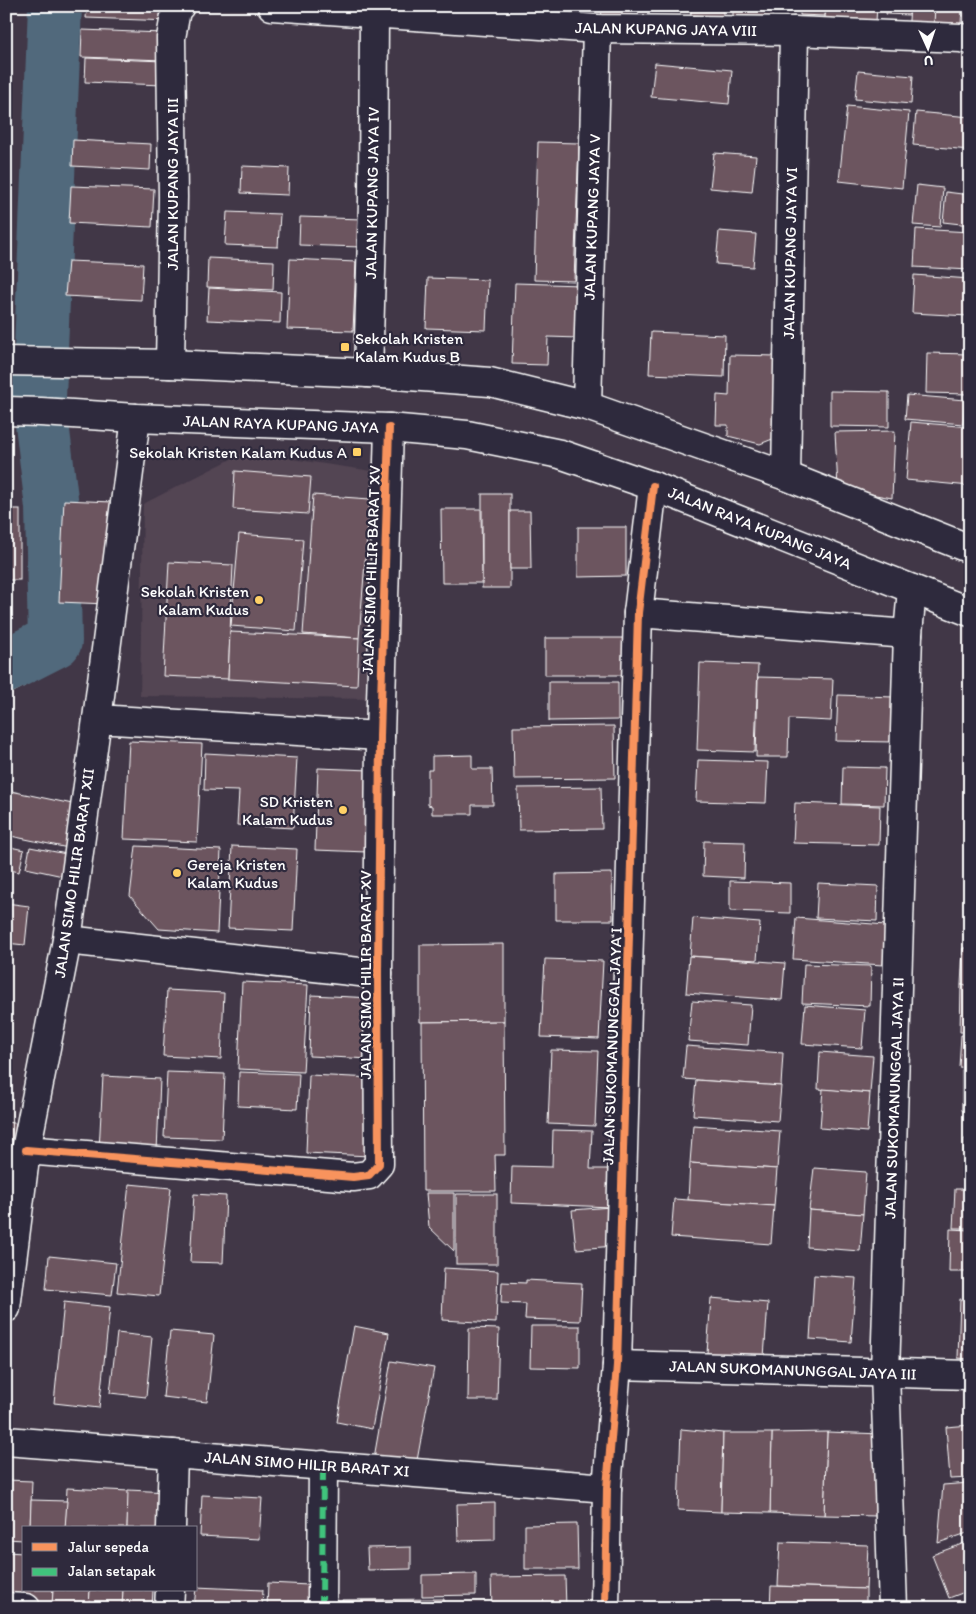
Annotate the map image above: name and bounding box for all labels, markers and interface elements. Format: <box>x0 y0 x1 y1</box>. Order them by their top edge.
street label: JALAN KUPANG JAYA VIII <box>575 18 757 40</box>
north arrow <box>904 22 954 72</box>
text: U <box>924 52 934 69</box>
street label: JALAN KUPANG JAYA III <box>163 98 182 270</box>
street label: JALAN KUPANG JAYA IV <box>361 106 383 279</box>
street label: JALAN KUPANG JAYA V <box>580 133 604 300</box>
street label: JALAN KUPANG JAYA VI <box>779 167 801 339</box>
place label: Sekolah Kristen Kalam Kudus B <box>355 329 463 366</box>
marker: Sekolah Kristen Kalam Kudus B <box>339 341 351 353</box>
street label: JALAN RAYA KUPANG JAYA <box>183 411 379 437</box>
place label: Sekolah Kristen Kalam Kudus A <box>129 443 347 462</box>
marker: Sekolah Kristen Kalam Kudus A <box>351 446 363 458</box>
street label: JALAN SIMO HILIR BARAT XV <box>358 465 384 675</box>
street label: JALAN RAYA KUPANG JAYA <box>666 482 854 574</box>
place label: Sekolah Kristen Kalam Kudus <box>141 582 249 619</box>
marker: Sekolah Kristen Kalam Kudus <box>253 594 265 606</box>
street label: JALAN SIMO HILIR BARAT XII <box>50 767 98 979</box>
place label: SD Kristen Kalam Kudus <box>242 792 333 829</box>
marker: SD Kristen Kalam Kudus <box>337 804 349 816</box>
place label: Gereja Kristen Kalam Kudus <box>187 855 286 892</box>
marker: Gereja Kristen Kalam Kudus <box>171 867 183 879</box>
street label: JALAN SIMO HILIR BARAT XV <box>356 870 375 1080</box>
street label: JALAN SUKOMANUNGGAL JAYA I <box>598 927 626 1165</box>
street label: JALAN SUKOMANUNGGAL JAYA II <box>880 977 908 1219</box>
street label: JALAN SUKOMANUNGGAL JAYA III <box>669 1356 917 1384</box>
street label: JALAN SIMO HILIR BARAT XI <box>204 1447 410 1481</box>
legend <box>22 1526 198 1592</box>
text: Jalur sepeda <box>68 1538 149 1556</box>
text: Jalan setapak <box>68 1562 156 1580</box>

